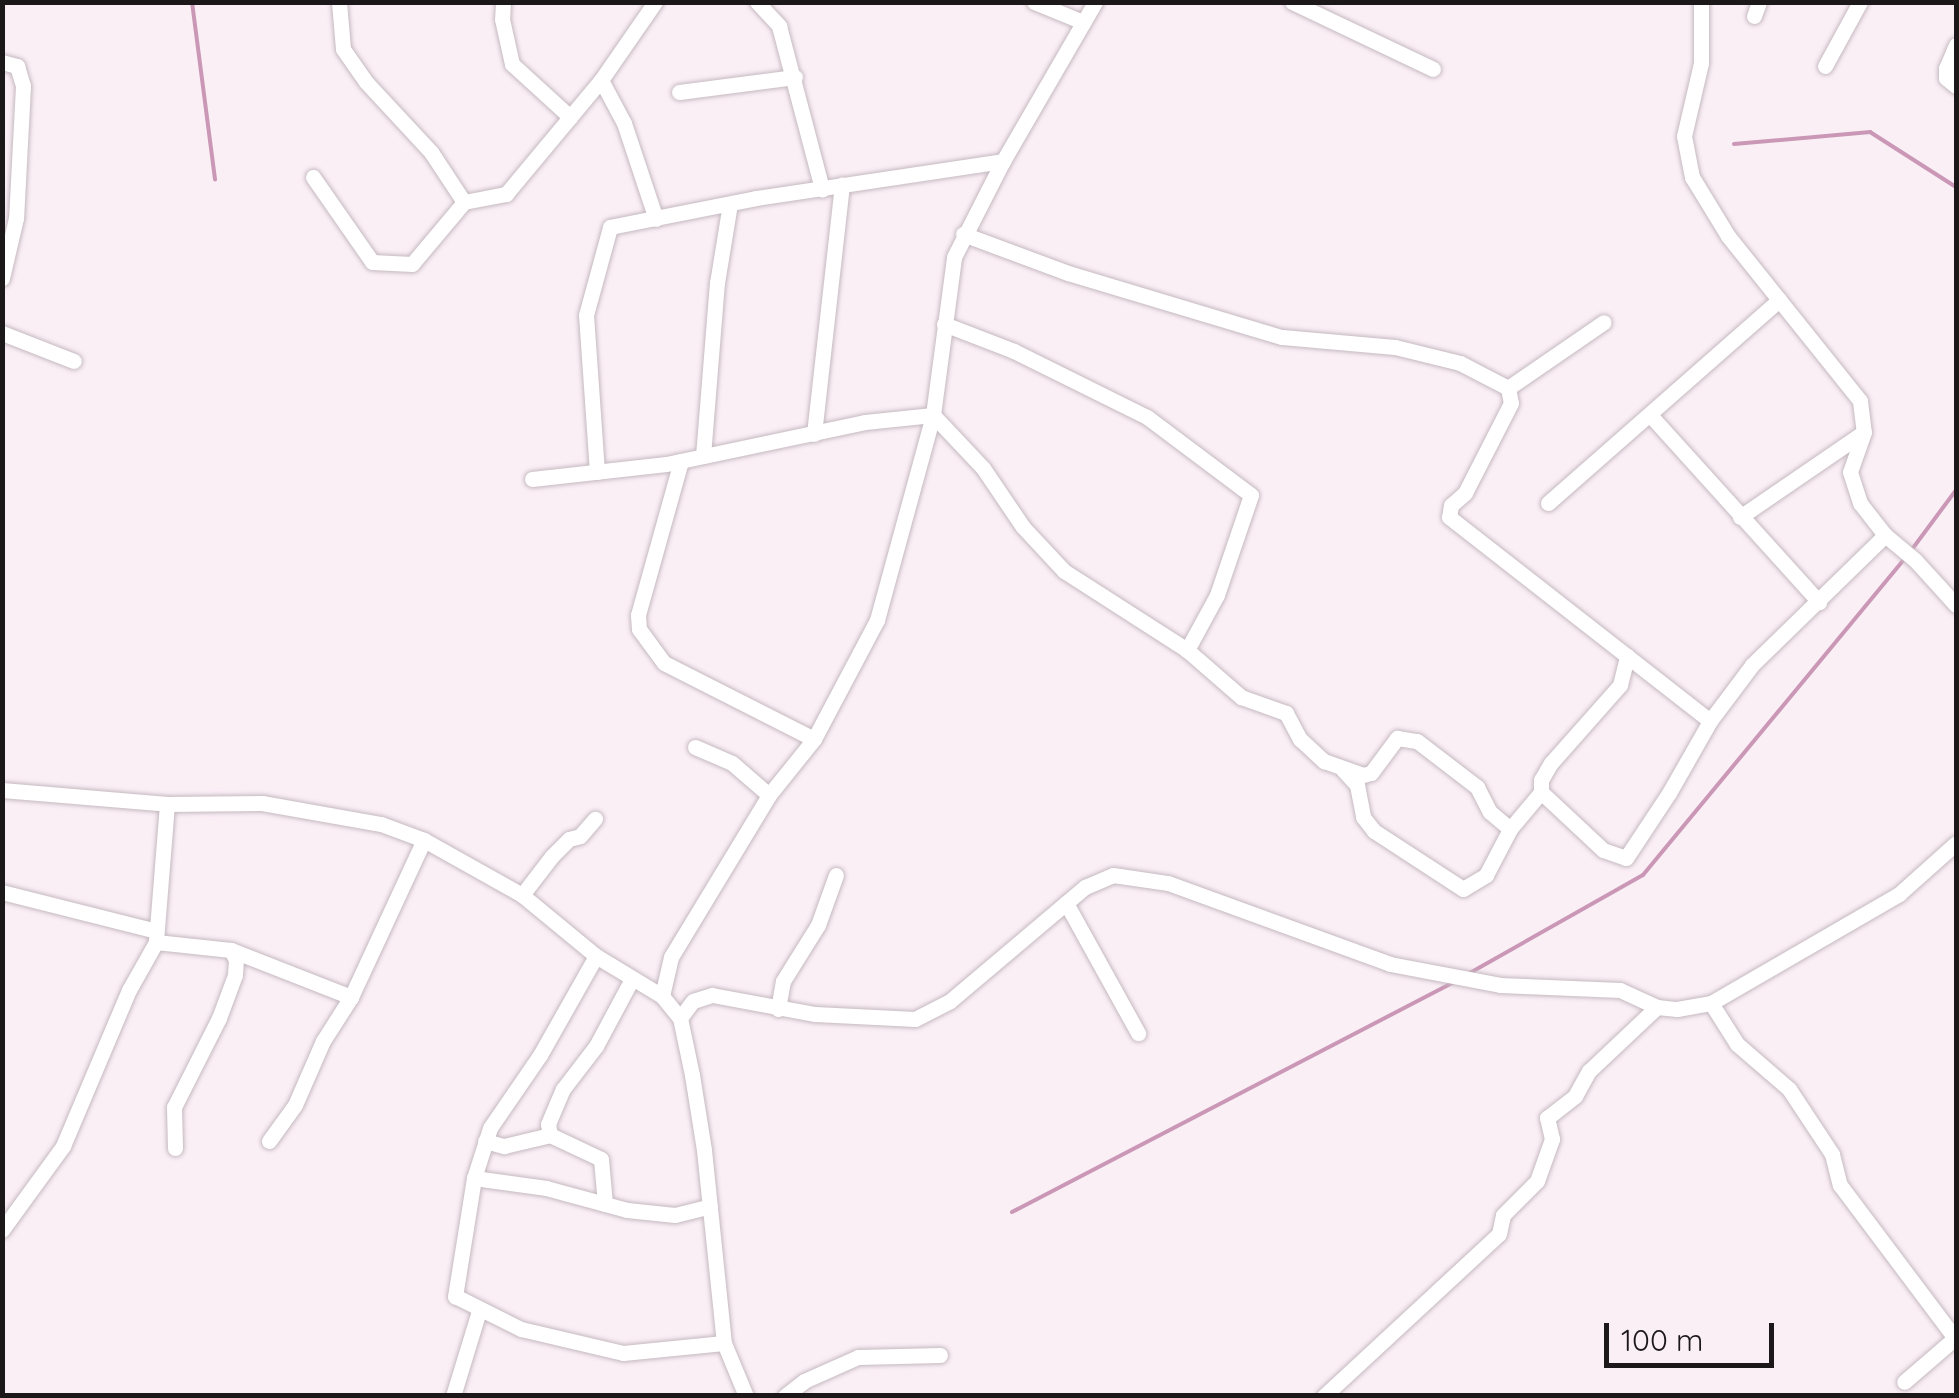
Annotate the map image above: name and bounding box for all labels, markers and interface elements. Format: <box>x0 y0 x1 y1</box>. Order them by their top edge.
scale bar <box>1609 1303 1779 1365</box>
text: 100 m <box>1621 1321 1703 1359</box>

